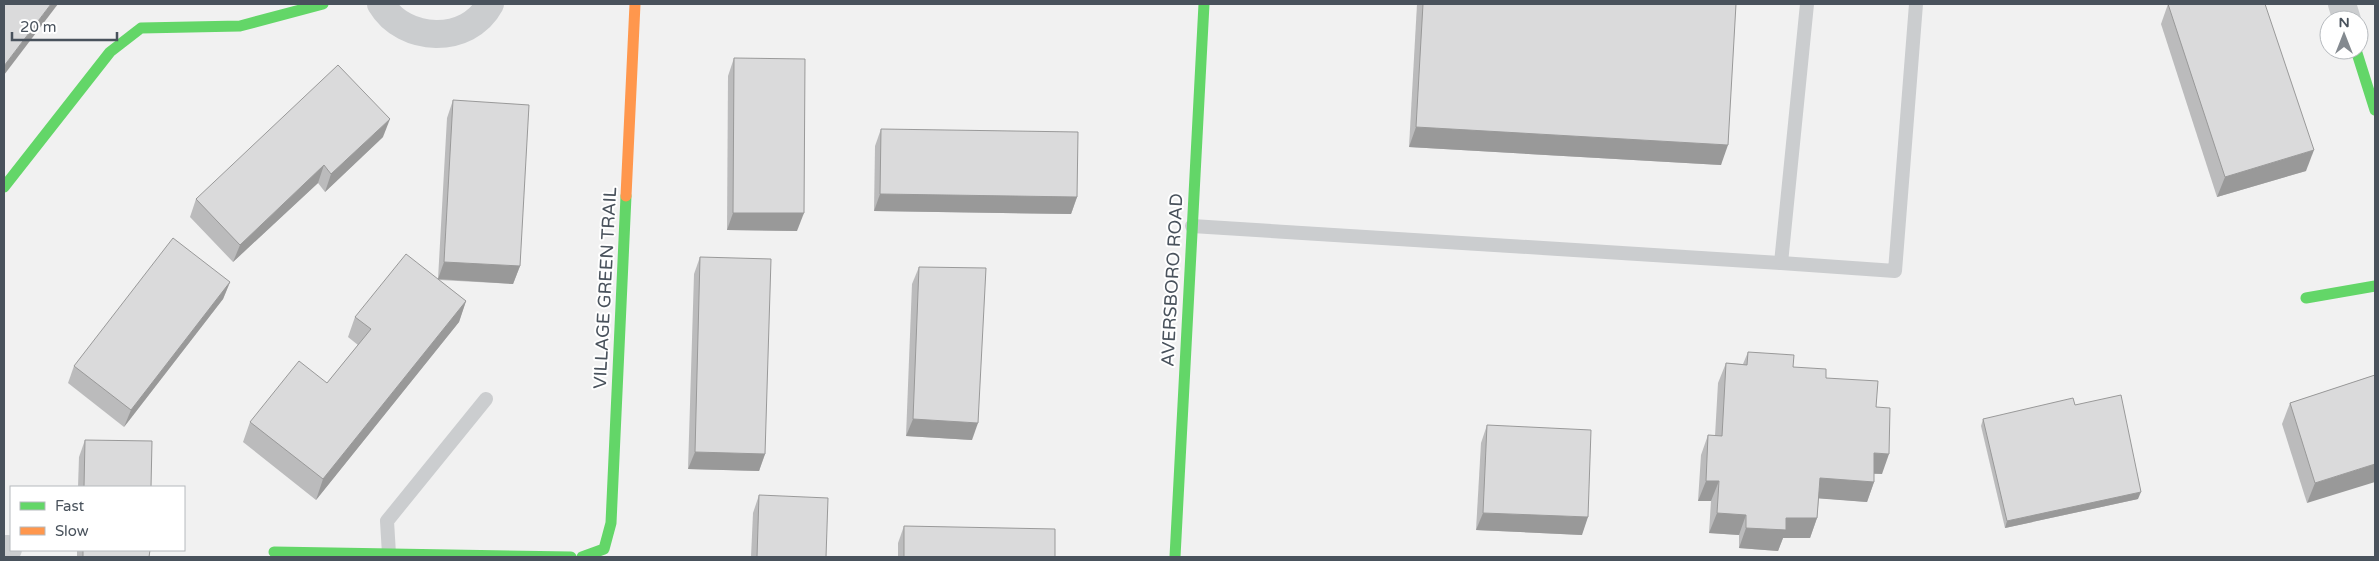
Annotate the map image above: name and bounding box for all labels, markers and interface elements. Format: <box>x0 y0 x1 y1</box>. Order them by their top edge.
scale bar <box>12 10 118 42</box>
north arrow <box>2319 10 2369 60</box>
text: N <box>2338 14 2350 31</box>
text: 20 m <box>20 18 57 36</box>
street label: VILLAGE GREEN TRAIL <box>589 186 621 390</box>
street label: AVERSBORO ROAD <box>1156 193 1188 367</box>
legend <box>10 486 185 551</box>
text: Fast <box>55 497 85 515</box>
text: Slow <box>55 522 89 540</box>

